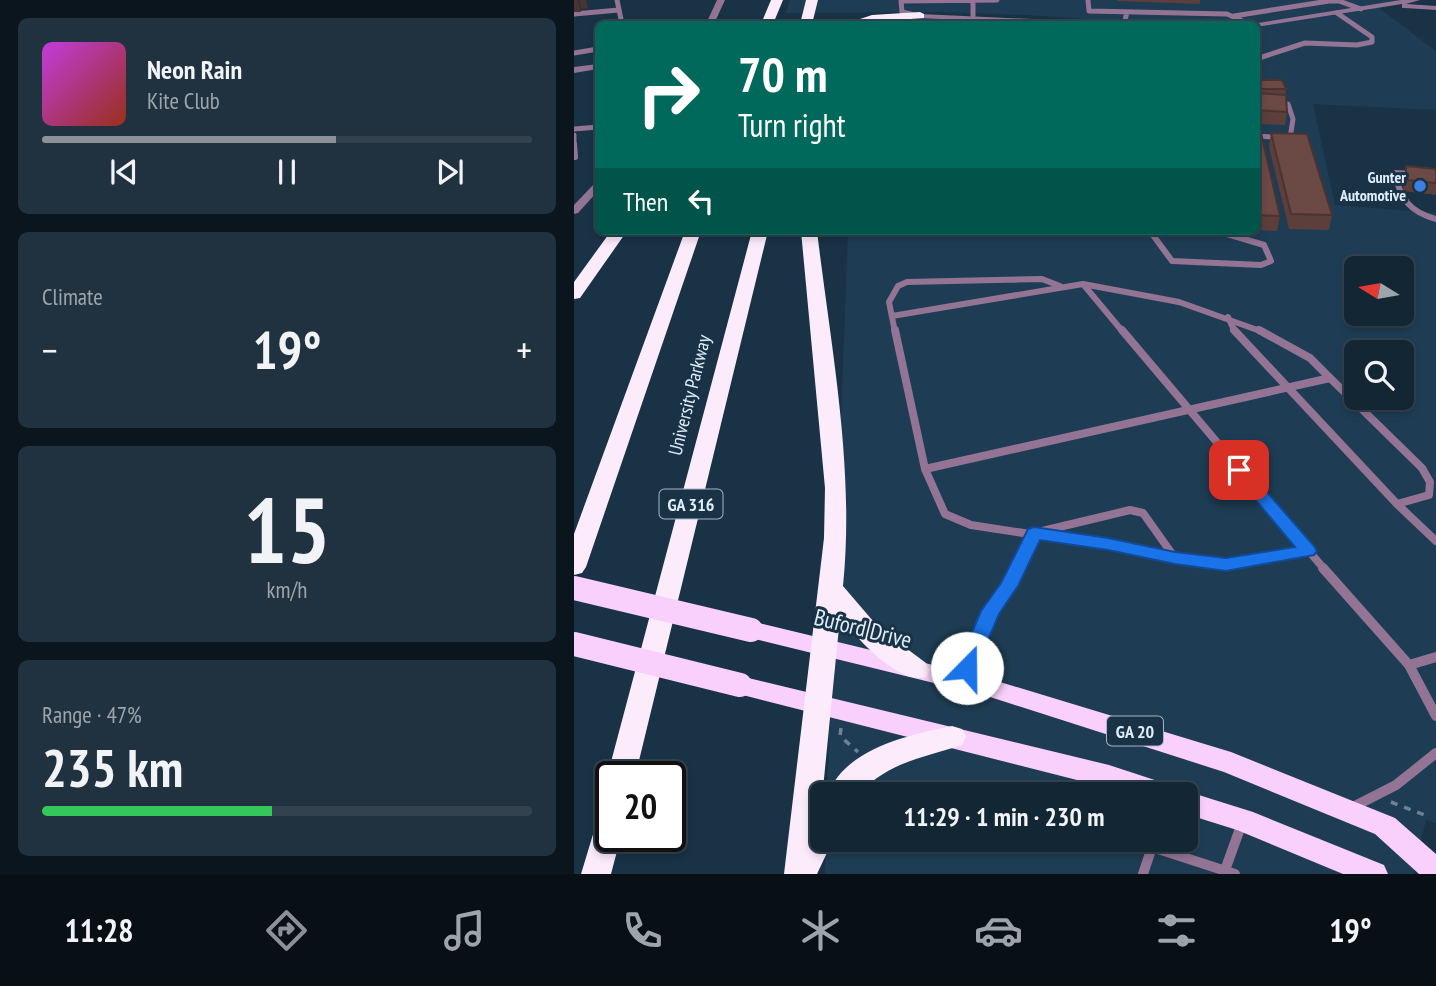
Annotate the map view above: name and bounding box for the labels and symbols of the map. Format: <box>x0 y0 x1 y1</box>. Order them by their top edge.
place label: Gunter Automotive <box>1339 167 1406 205</box>
marker: Gunter Automotive <box>1412 178 1428 194</box>
north arrow <box>1344 256 1414 326</box>
street label: University Parkway <box>662 331 716 458</box>
pin <box>1209 440 1269 500</box>
road number: GA 316 <box>660 490 722 518</box>
street label: Buford Drive <box>811 602 915 654</box>
position arrow <box>930 631 1004 705</box>
road number: GA 20 <box>1107 716 1163 746</box>
speed limit sign: 20 <box>595 761 686 852</box>

